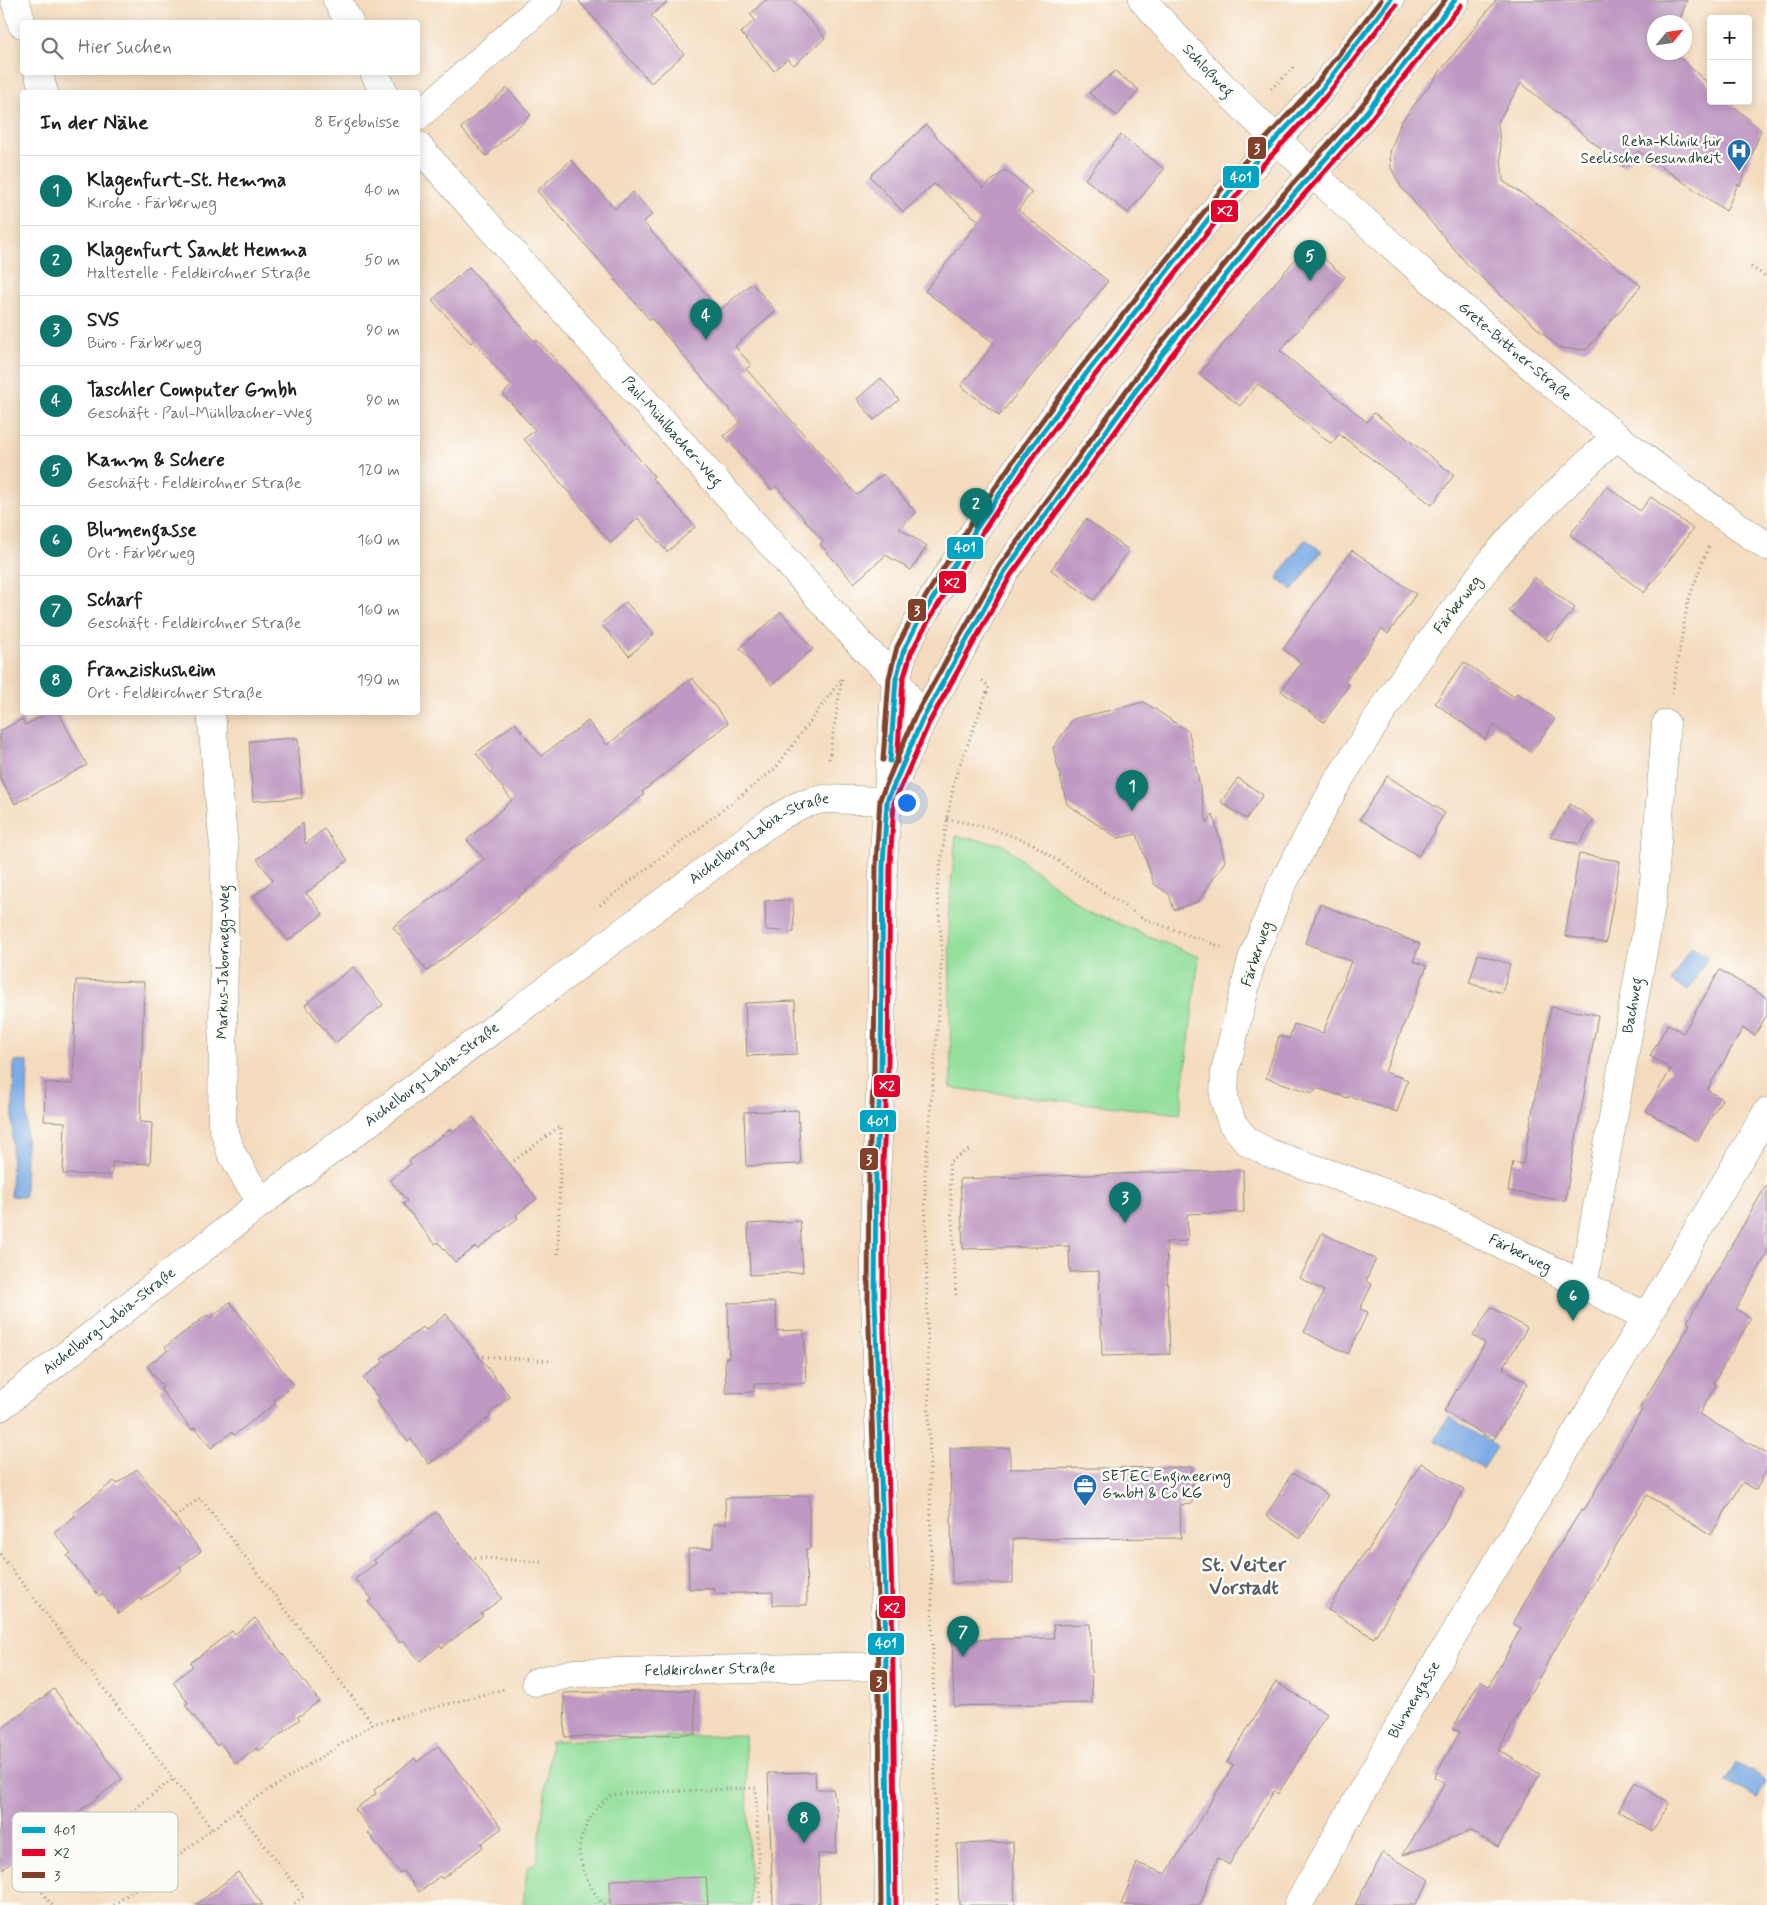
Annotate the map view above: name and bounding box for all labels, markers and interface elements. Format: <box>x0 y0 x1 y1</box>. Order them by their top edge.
north arrow <box>1647 15 1692 60</box>
map controls <box>1707 15 1752 105</box>
button: + <box>1707 15 1752 60</box>
search box <box>20 20 420 75</box>
icon: search <box>38 34 66 62</box>
text: Hier suchen <box>78 35 172 60</box>
street label: Schloßweg <box>1178 40 1238 102</box>
button: − <box>1707 60 1752 105</box>
text: In der Nähe <box>40 109 148 137</box>
text: 8 Ergebnisse <box>314 112 400 133</box>
place label: Reha-Klinik für Seelische Gesundheit <box>1580 132 1722 169</box>
line badge: 3 <box>1247 136 1267 160</box>
hospital icon: Reha-Klinik für Seelische Gesundheit <box>1726 138 1752 172</box>
text: 3 <box>1254 140 1261 158</box>
line badge: 401 <box>1222 165 1260 189</box>
text: Klagenfurt-St. Hemma <box>87 168 286 193</box>
text: 401 <box>1230 169 1252 187</box>
text: 1 <box>52 180 60 201</box>
text: 40 m <box>364 180 400 201</box>
text: Kirche · Färberweg <box>87 193 217 214</box>
line badge: X2 <box>1210 199 1239 223</box>
text: X2 <box>1217 202 1233 220</box>
text: Klagenfurt Sankt Hemma <box>87 238 307 263</box>
pin: 5 <box>1294 240 1326 281</box>
text: 2 <box>52 250 60 271</box>
text: 50 m <box>364 250 400 271</box>
text: Haltestelle · Feldkirchner Straße <box>87 263 311 284</box>
street label: Grete-Bittner-Straße <box>1454 298 1575 405</box>
pin: 4 <box>690 299 722 340</box>
text: SVS <box>87 308 119 333</box>
text: 3 <box>52 320 60 341</box>
text: 90 m <box>366 320 400 341</box>
text: Büro · Färberweg <box>87 333 202 354</box>
street label: Paul-Mühlbacher-Weg <box>617 372 726 492</box>
text: Taschler Computer Gmbh <box>87 378 297 403</box>
text: 4 <box>51 390 61 411</box>
text: 90 m <box>366 390 400 411</box>
text: Geschäft · Paul-Mühlbacher-Weg <box>87 403 313 424</box>
text: Kamm & Schere <box>87 448 225 473</box>
text: 5 <box>51 460 61 481</box>
text: 120 m <box>358 460 400 481</box>
text: Geschäft · Feldkirchner Straße <box>87 473 301 494</box>
pin: 2 <box>960 488 992 529</box>
text: Blumengasse <box>87 518 197 543</box>
text: 6 <box>52 530 60 551</box>
text: 160 m <box>357 530 400 551</box>
line badge: 401 <box>946 536 984 560</box>
text: 401 <box>954 539 976 557</box>
text: Ort · Färberweg <box>87 543 195 564</box>
line badge: X2 <box>938 570 967 594</box>
street label: Färberweg <box>1430 572 1487 639</box>
text: X2 <box>944 574 960 592</box>
text: Scharf <box>87 588 142 613</box>
line badge: 3 <box>907 598 927 622</box>
text: 7 <box>51 600 61 621</box>
text: 160 m <box>357 600 400 621</box>
text: 3 <box>914 602 921 620</box>
text: Geschäft · Feldkirchner Straße <box>87 613 301 634</box>
text: Franziskusheim <box>87 658 216 683</box>
text: 8 <box>51 670 61 691</box>
text: 190 m <box>357 670 400 691</box>
text: Ort · Feldkirchner Straße <box>87 683 263 704</box>
pin: 1 <box>1116 770 1148 811</box>
street label: Aichelburg-Labia-Straße <box>685 789 830 889</box>
your location <box>894 790 920 816</box>
street label: Markus-Jabornegg-Weg <box>213 885 236 1039</box>
street label: Färberweg <box>1237 919 1278 990</box>
street label: Bachweg <box>1618 976 1649 1035</box>
street label: Aichelburg-Labia-Straße <box>361 1018 503 1132</box>
line badge: X2 <box>873 1074 901 1098</box>
text: X2 <box>879 1077 895 1095</box>
line badge: 401 <box>859 1109 897 1133</box>
text: 401 <box>867 1113 889 1131</box>
line badge: 3 <box>859 1147 879 1171</box>
text: 3 <box>866 1151 873 1169</box>
pin: 3 <box>1109 1182 1141 1223</box>
street label: Färberweg <box>1485 1230 1555 1279</box>
street label: Aichelburg-Labia-Straße <box>39 1263 180 1380</box>
pin: 6 <box>1557 1280 1589 1321</box>
place label: SETEC Engineering GmbH & Co KG <box>1102 1467 1231 1504</box>
office icon: SETEC Engineering GmbH & Co KG <box>1072 1473 1098 1507</box>
district label: St. Veiter Vorstadt <box>1202 1552 1287 1602</box>
line badge: X2 <box>878 1595 906 1619</box>
text: X2 <box>884 1599 900 1617</box>
pin: 7 <box>947 1616 979 1657</box>
line badge: 401 <box>867 1632 905 1656</box>
text: 401 <box>875 1635 897 1653</box>
street label: Blumengasse <box>1384 1657 1445 1742</box>
street label: Feldkirchner Straße <box>644 1658 776 1681</box>
line badge: 3 <box>869 1669 888 1693</box>
text: 3 <box>876 1673 883 1691</box>
pin: 8 <box>788 1802 820 1843</box>
legend <box>12 1812 178 1892</box>
text: 401 <box>54 1822 76 1840</box>
text: X2 <box>54 1844 70 1862</box>
text: 3 <box>54 1867 60 1885</box>

